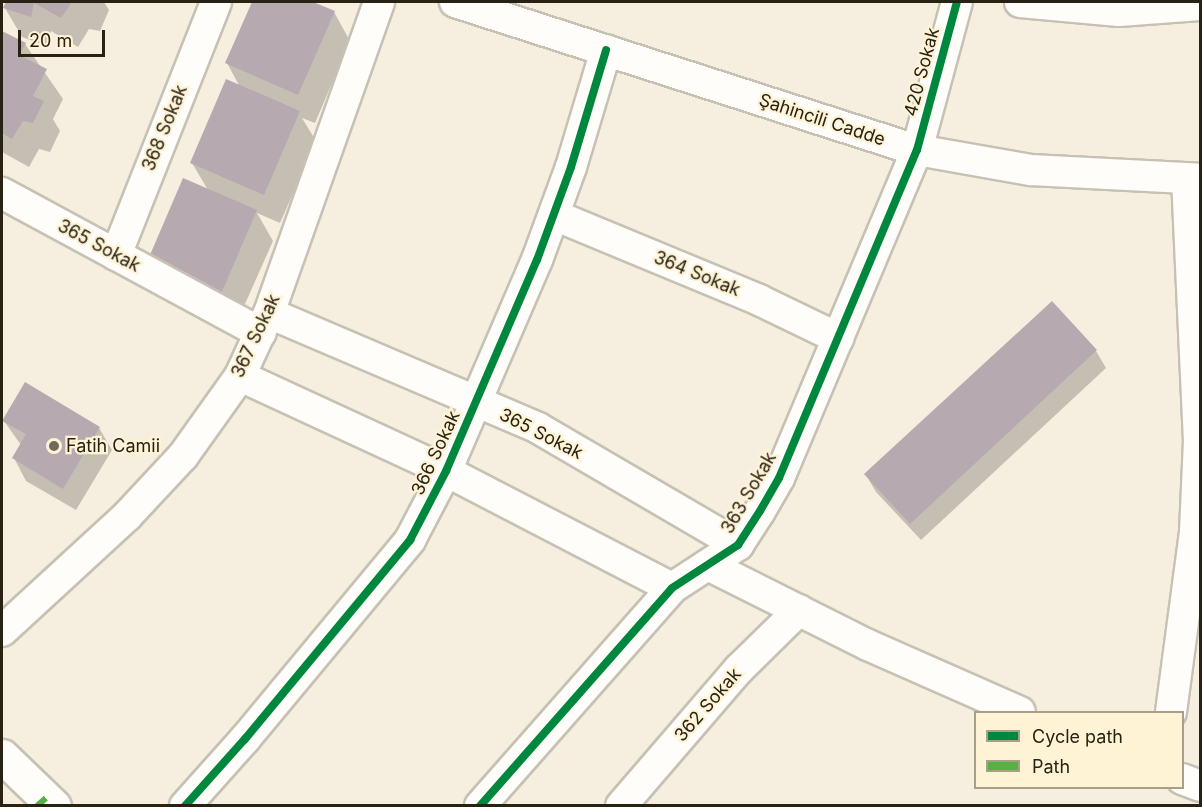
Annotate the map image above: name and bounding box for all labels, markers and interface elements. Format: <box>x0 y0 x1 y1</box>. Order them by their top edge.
scale bar <box>21 18 108 56</box>
street label: 420 Sokak <box>900 25 944 119</box>
text: 20 m <box>29 30 72 51</box>
street label: 368 Sokak <box>138 82 192 174</box>
street label: Şahincili Cadde <box>756 89 888 151</box>
street label: 365 Sokak <box>54 215 144 277</box>
street label: 364 Sokak <box>651 247 743 301</box>
street label: 367 Sokak <box>227 291 285 381</box>
street label: 365 Sokak <box>496 404 586 464</box>
street label: 366 Sokak <box>407 407 465 499</box>
place label: Fatih Camii <box>66 435 160 457</box>
marker: Fatih Camii <box>47 439 61 453</box>
street label: 363 Sokak <box>717 448 781 538</box>
street label: 362 Sokak <box>670 664 746 746</box>
legend <box>974 711 1184 789</box>
text: Cycle path <box>1032 726 1123 747</box>
text: Path <box>1032 756 1070 777</box>

